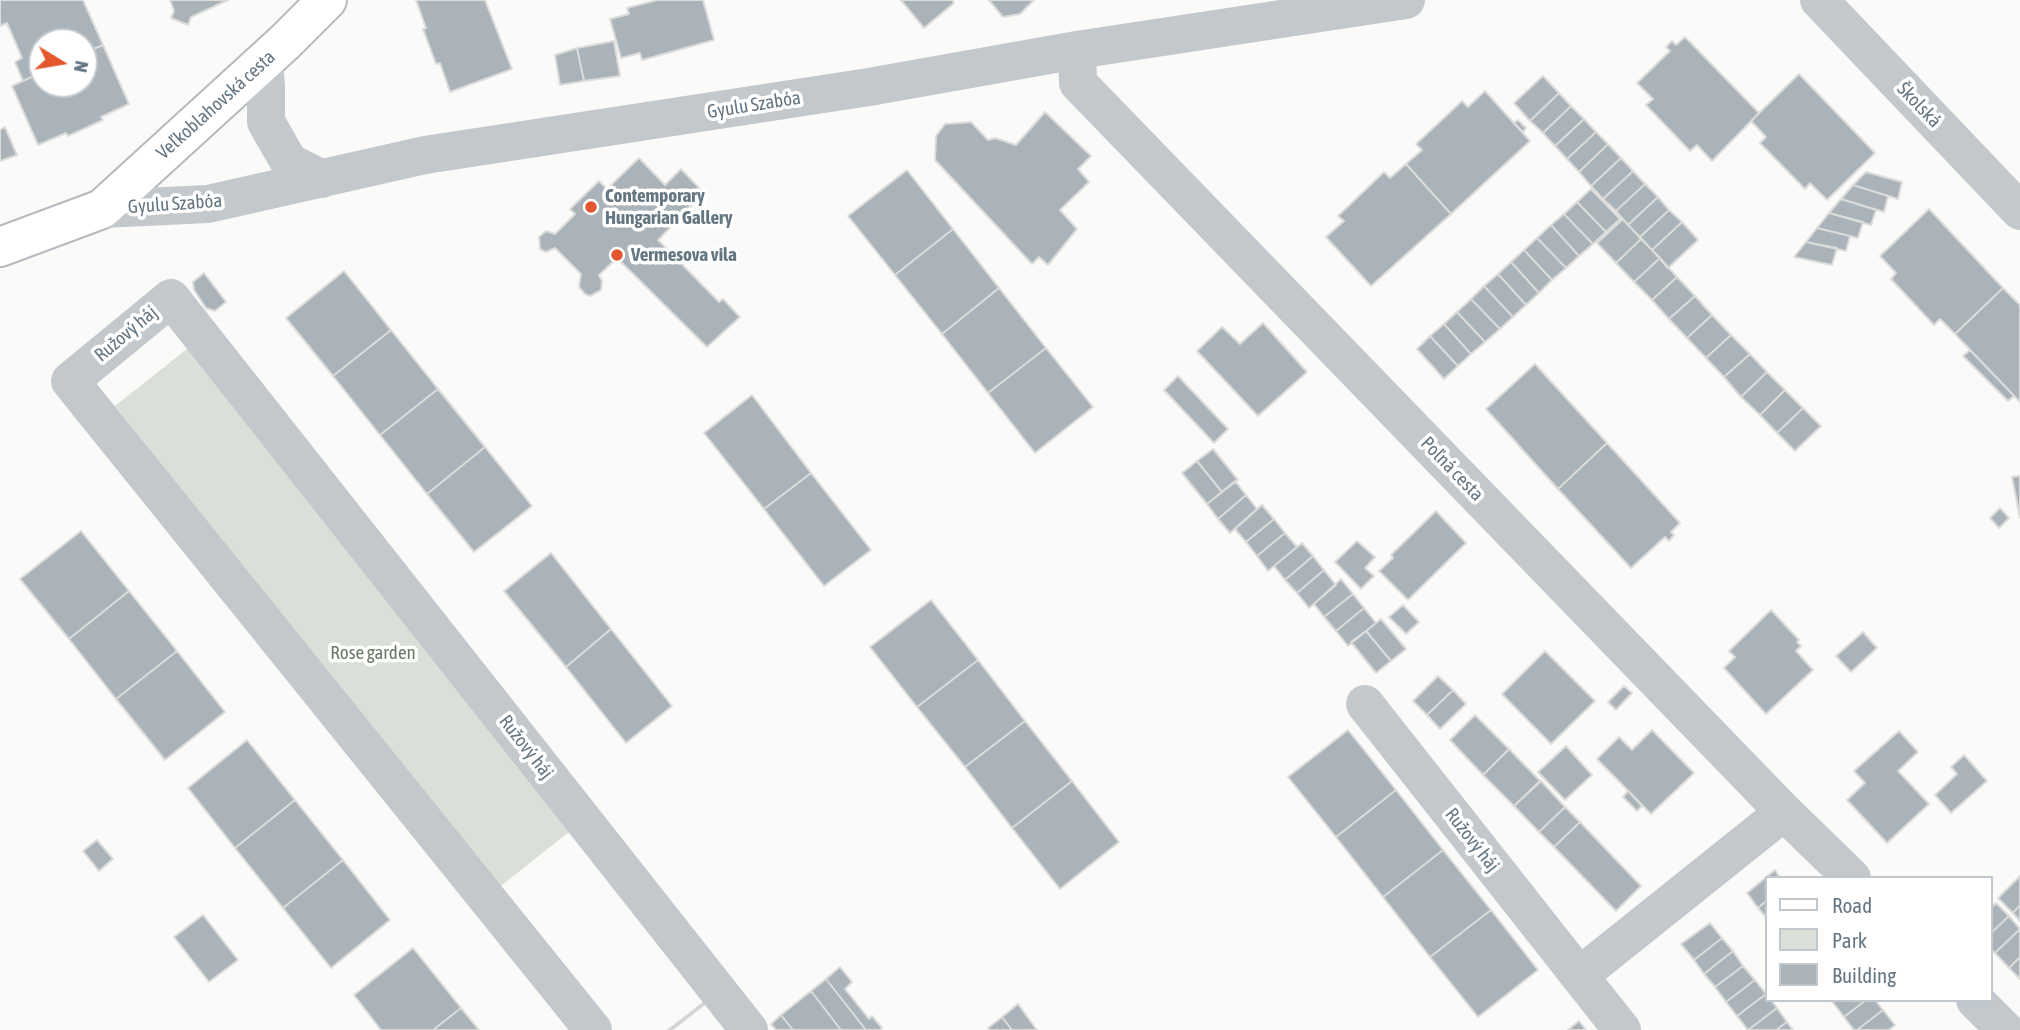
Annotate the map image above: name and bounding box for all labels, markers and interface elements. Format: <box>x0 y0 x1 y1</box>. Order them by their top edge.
north arrow <box>28 28 98 98</box>
street label: Veľkoblahovská cesta <box>152 46 280 164</box>
text: N <box>70 59 94 74</box>
street label: Školská <box>1892 78 1946 132</box>
street label: Gyulu Szabóa <box>706 86 802 124</box>
place label: Contemporary Hungarian Gallery <box>605 185 733 229</box>
street label: Gyulu Szabóa <box>127 189 223 219</box>
marker: Contemporary Hungarian Gallery <box>583 199 599 215</box>
place label: Vermesova vila <box>631 244 737 266</box>
marker: Vermesova vila <box>609 247 625 263</box>
street label: Ružový háj <box>90 301 162 367</box>
street label: Poľná cesta <box>1416 432 1488 506</box>
park label: Rose garden <box>330 642 416 664</box>
street label: Ružový háj <box>494 711 558 783</box>
street label: Ružový háj <box>1440 804 1504 876</box>
legend <box>1764 876 1992 1002</box>
text: Road <box>1832 893 1872 917</box>
text: Park <box>1832 928 1867 952</box>
text: Building <box>1832 963 1896 987</box>

